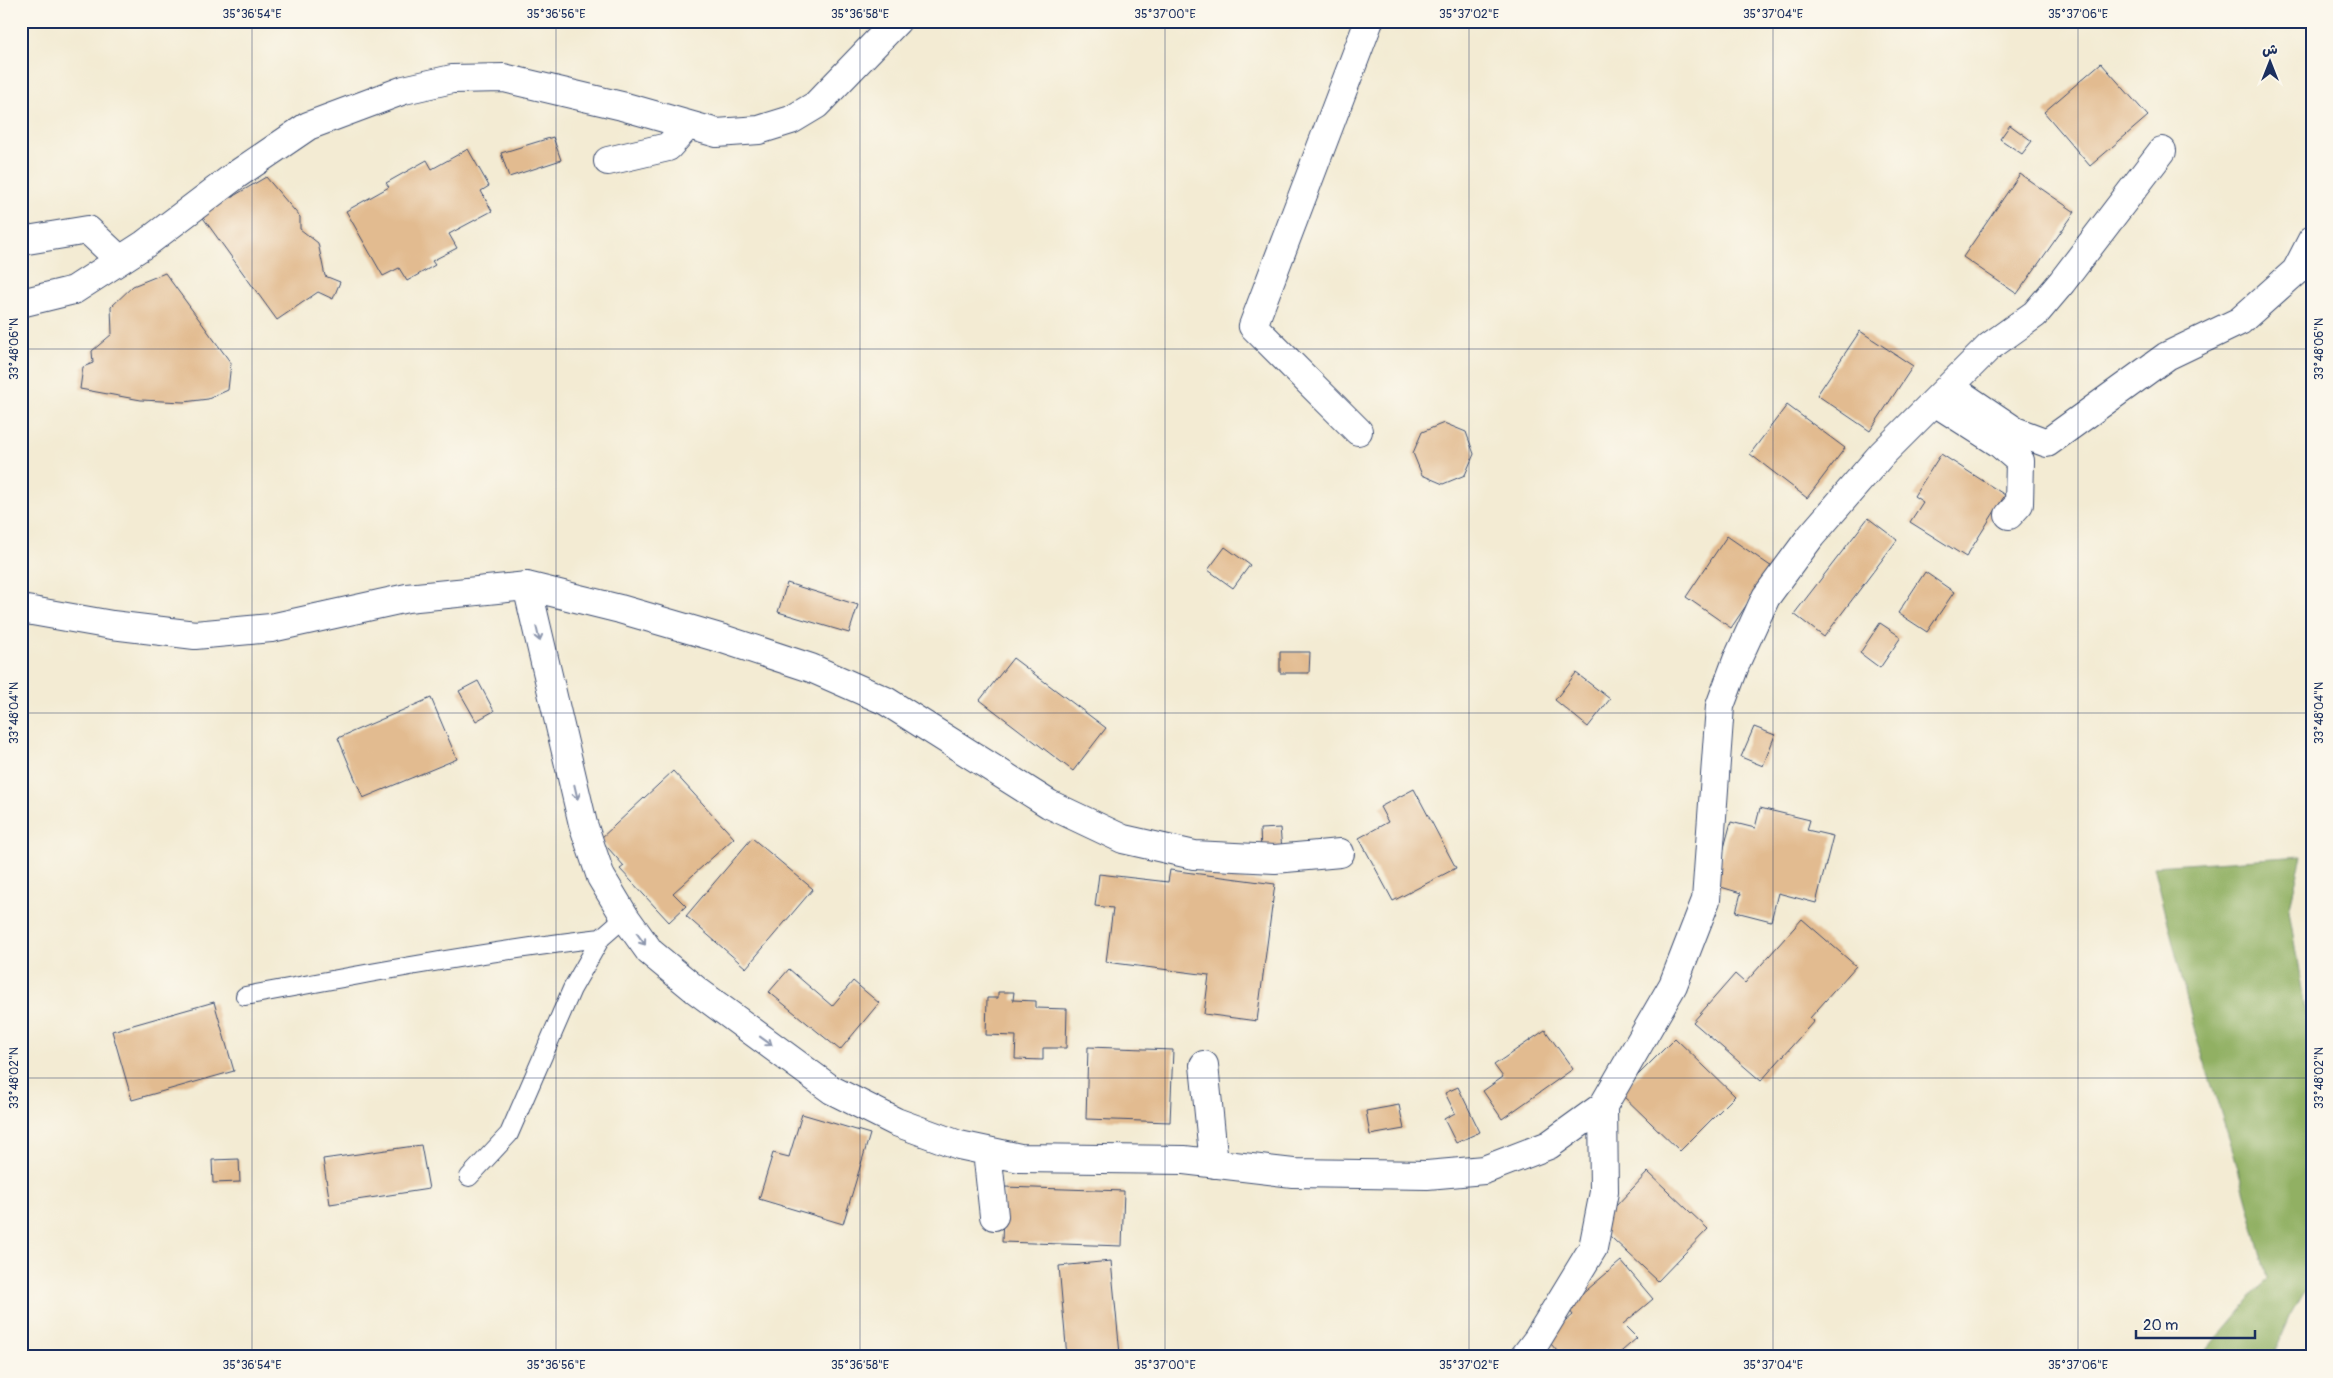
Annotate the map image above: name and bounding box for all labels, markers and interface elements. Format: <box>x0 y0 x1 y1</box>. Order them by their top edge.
text: 35°36'54"E <box>222 7 282 22</box>
text: 35°36'56"E <box>526 7 586 22</box>
text: 35°36'58"E <box>831 7 889 22</box>
text: 35°37'00"E <box>1134 7 1196 22</box>
text: 35°37'02"E <box>1439 7 1499 22</box>
text: 35°37'04"E <box>1743 7 1803 22</box>
text: 35°37'06"E <box>2048 7 2108 22</box>
north arrow <box>2246 38 2296 88</box>
text: ش <box>2262 41 2278 58</box>
text: 33°48'06"N <box>7 318 22 380</box>
text: 33°48'06"N <box>2312 318 2327 380</box>
one-way arrow <box>534 625 543 641</box>
text: 33°48'04"N <box>7 682 22 744</box>
text: 33°48'04"N <box>2312 682 2327 744</box>
one-way arrow <box>572 783 581 799</box>
one-way arrow <box>635 932 646 945</box>
one-way arrow <box>759 1036 773 1046</box>
text: 33°48'02"N <box>7 1047 22 1109</box>
text: 33°48'02"N <box>2312 1047 2327 1109</box>
scale bar <box>2136 1308 2254 1340</box>
text: 20 m <box>2143 1316 2178 1335</box>
text: 35°36'54"E <box>222 1358 282 1373</box>
text: 35°36'56"E <box>526 1358 586 1373</box>
text: 35°36'58"E <box>831 1358 889 1373</box>
text: 35°37'00"E <box>1134 1358 1196 1373</box>
text: 35°37'02"E <box>1439 1358 1499 1373</box>
text: 35°37'04"E <box>1743 1358 1803 1373</box>
text: 35°37'06"E <box>2048 1358 2108 1373</box>

